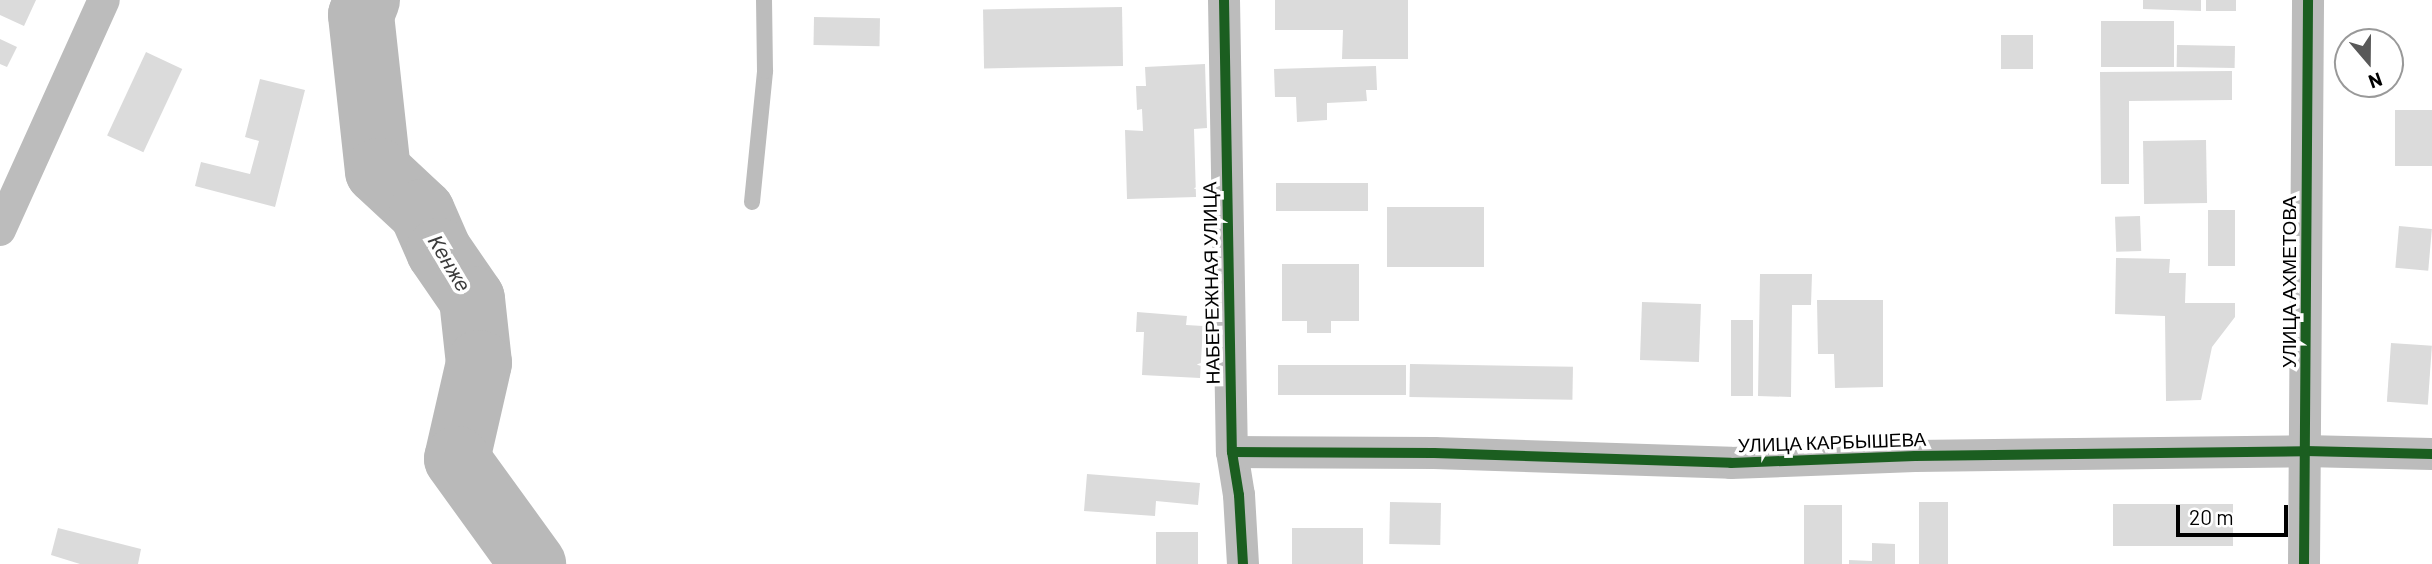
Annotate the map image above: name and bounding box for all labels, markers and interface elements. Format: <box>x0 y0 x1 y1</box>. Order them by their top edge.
north arrow <box>2334 28 2404 98</box>
text: N <box>2366 68 2386 94</box>
street label: НАБЕРЕЖНАЯ УЛИЦА <box>1198 182 1224 384</box>
street label: УЛИЦА АХМЕТОВА <box>2278 196 2300 368</box>
water label: Кенже <box>423 230 477 296</box>
street label: УЛИЦА КАРБЫШЕВА <box>1737 427 1927 457</box>
scale bar <box>2180 490 2292 534</box>
text: 20 m <box>2189 504 2234 529</box>

